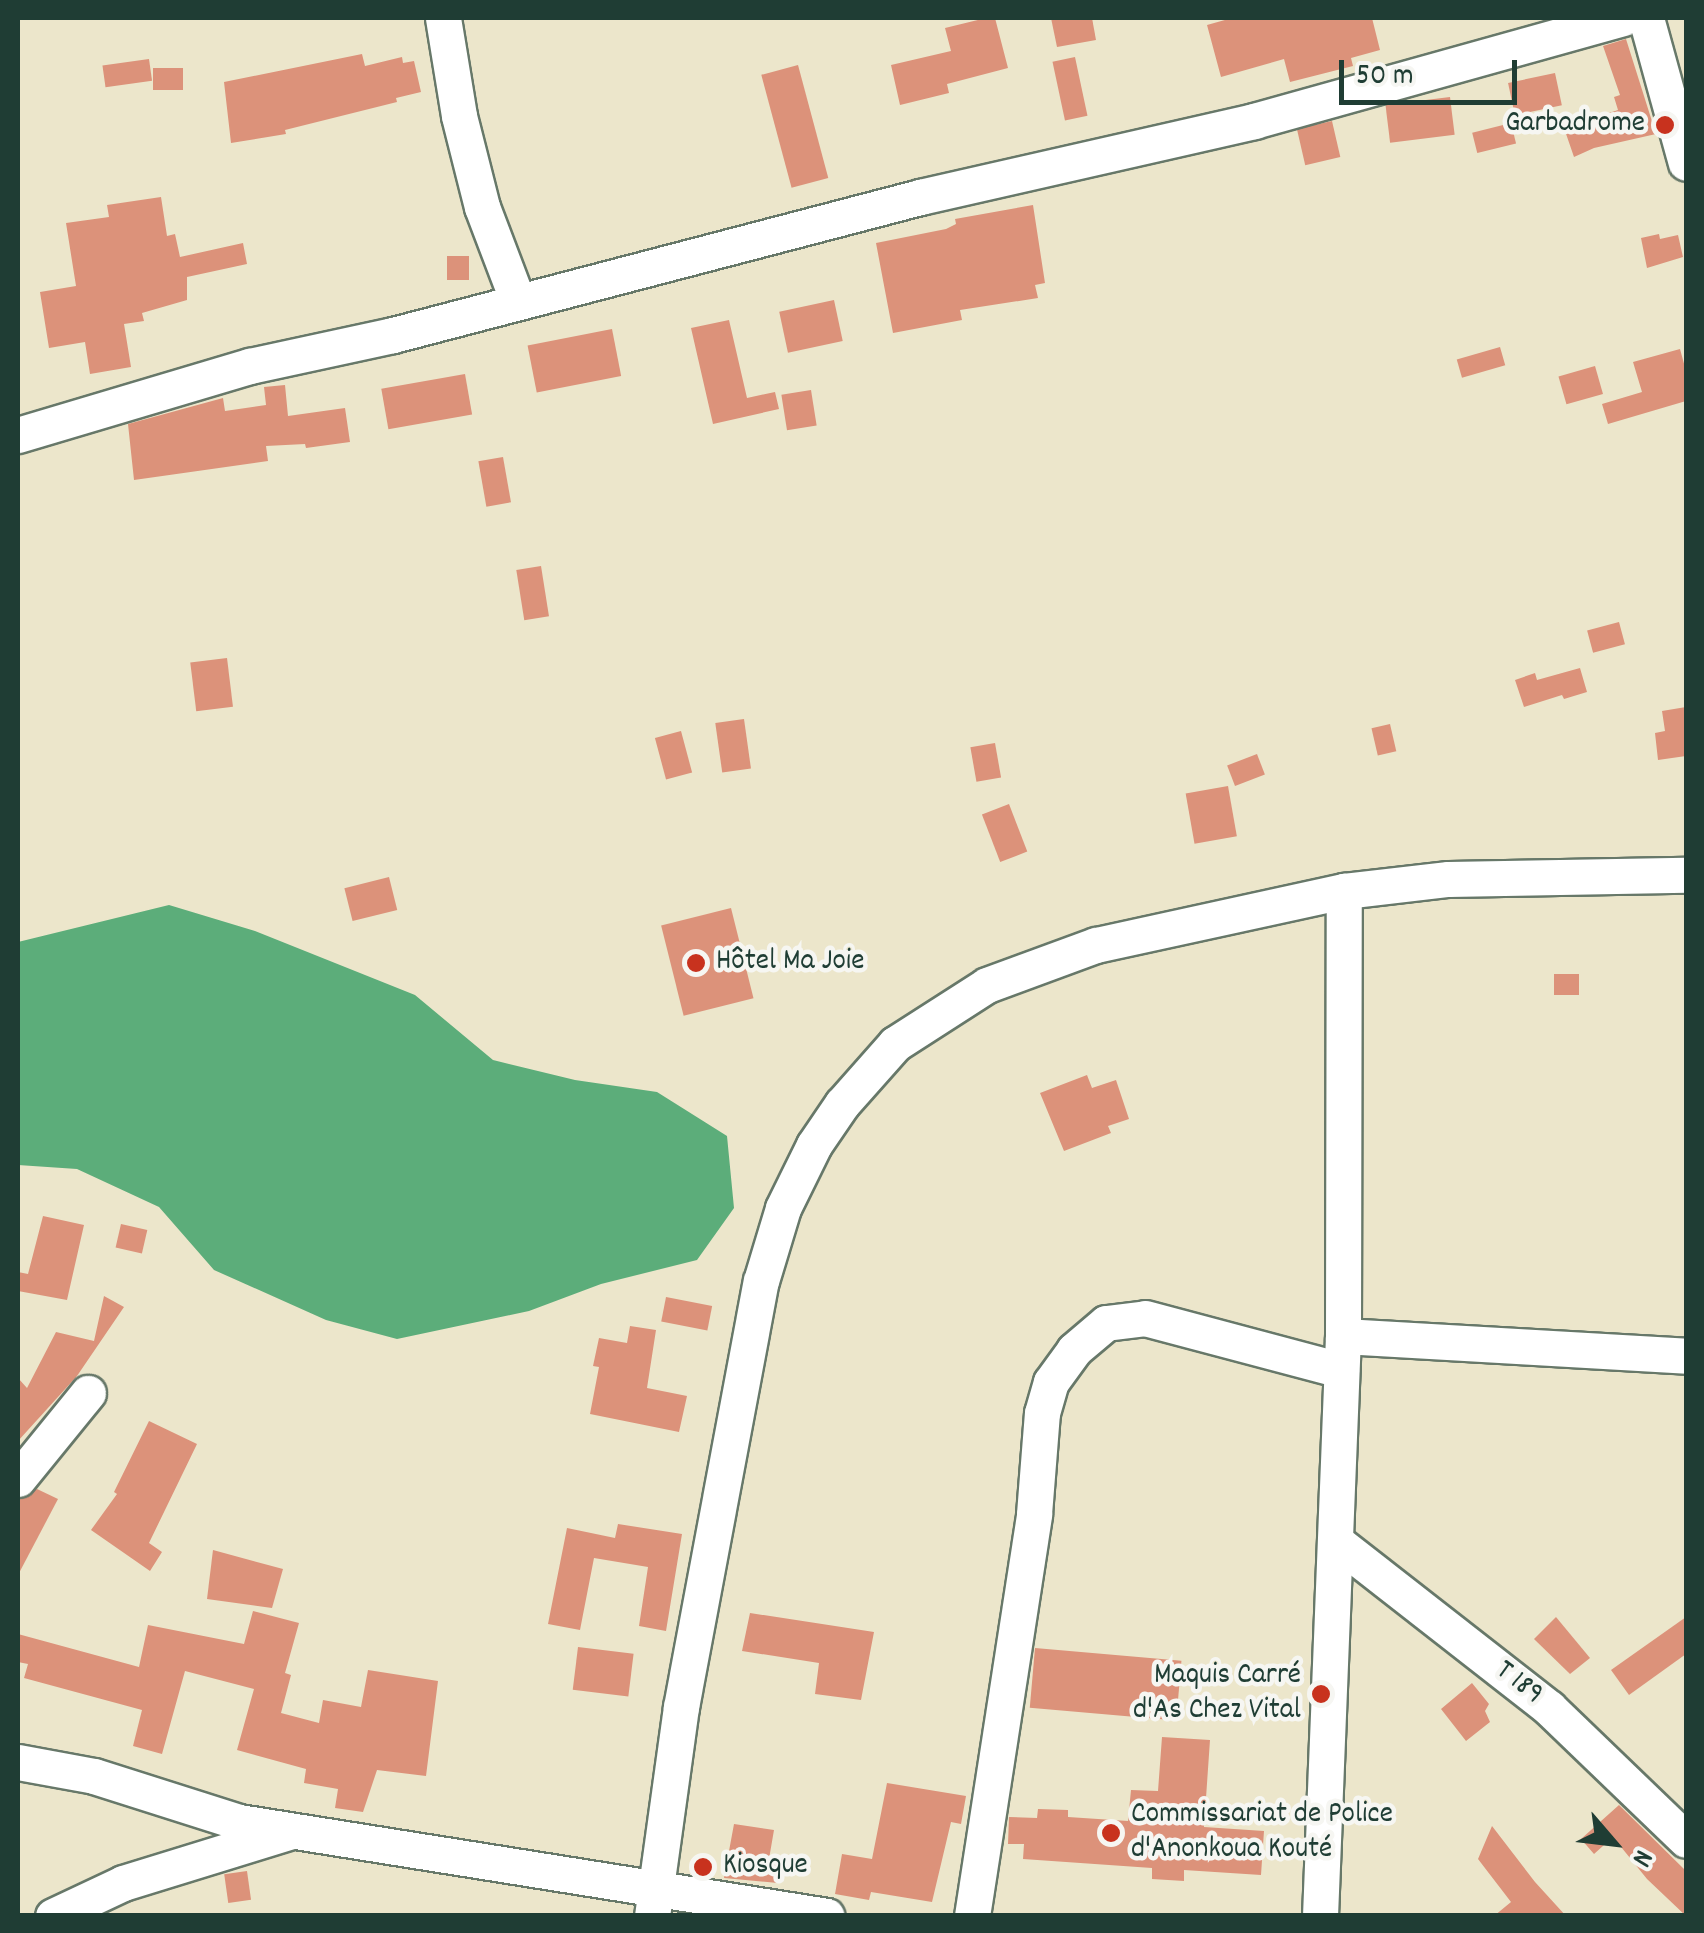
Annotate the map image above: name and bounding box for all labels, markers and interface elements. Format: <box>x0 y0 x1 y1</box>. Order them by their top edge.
scale bar <box>1344 40 1522 102</box>
text: 50 m <box>1356 56 1414 99</box>
place label: Garbadrome <box>1505 107 1645 143</box>
marker: Garbadrome <box>1654 114 1676 136</box>
place label: Hôtel Ma Joie <box>716 945 864 981</box>
marker: Hôtel Ma Joie <box>685 952 707 974</box>
street label: T 189 <box>1487 1654 1549 1714</box>
place label: Maquis Carré d'As Chez Vital <box>1133 1659 1301 1730</box>
marker: Maquis Carré d'As Chez Vital <box>1310 1683 1332 1705</box>
north arrow <box>1564 1793 1664 1893</box>
place label: Commissariat de Police d'Anonkoua Kouté <box>1131 1798 1393 1868</box>
marker: Commissariat de Police d'Anonkoua Kouté <box>1100 1822 1122 1844</box>
text: N <box>1620 1842 1661 1873</box>
place label: Kiosque <box>723 1849 808 1885</box>
marker: Kiosque <box>692 1856 714 1878</box>

